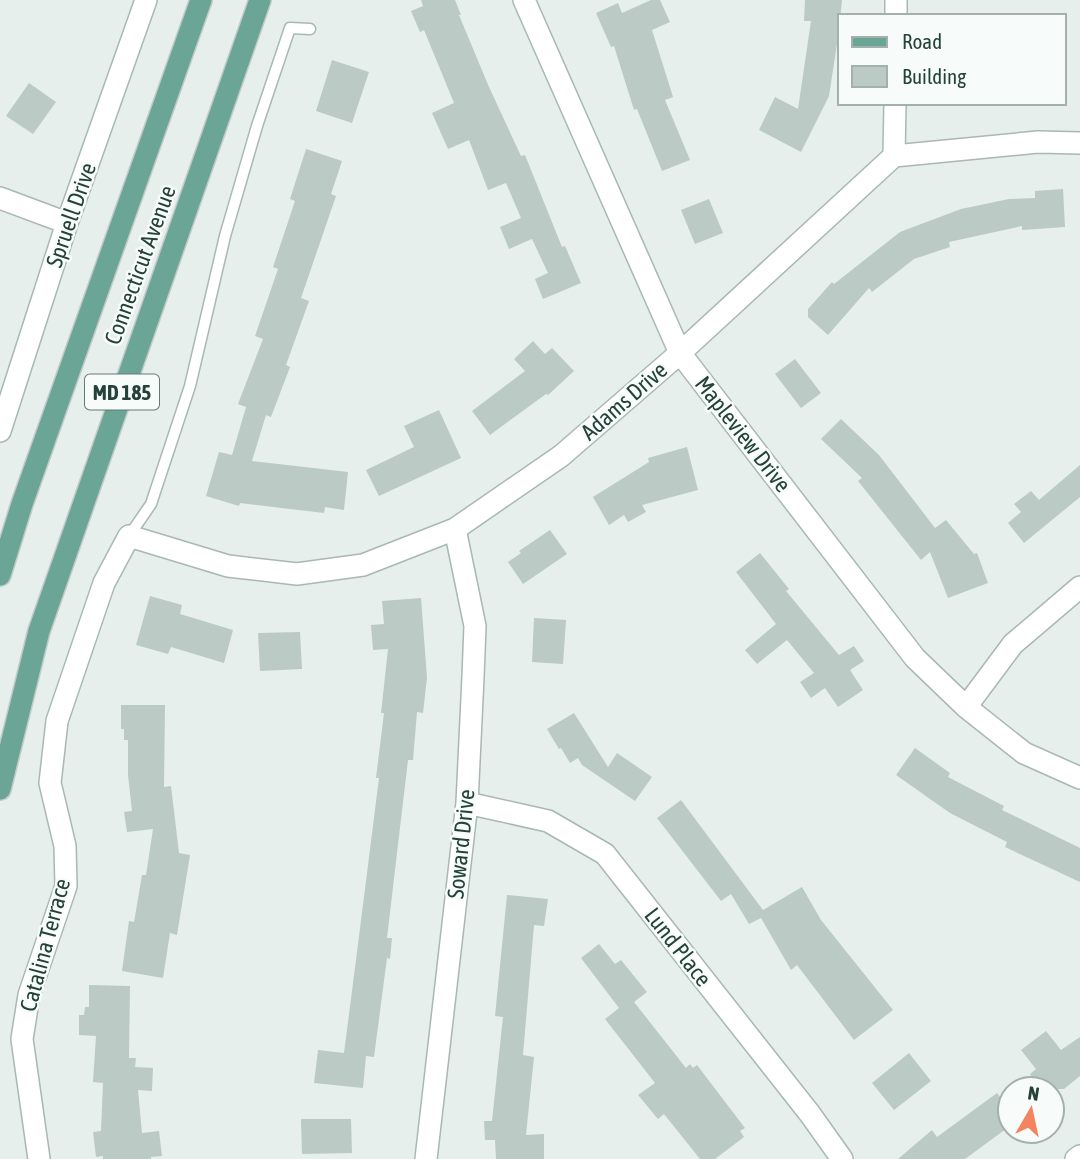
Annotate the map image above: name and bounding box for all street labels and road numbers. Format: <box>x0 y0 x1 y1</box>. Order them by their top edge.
street label: Spruell Drive <box>41 159 101 271</box>
street label: Connecticut Avenue <box>99 182 181 348</box>
street label: Adams Drive <box>576 357 672 445</box>
street label: Mapleview Drive <box>690 371 796 497</box>
road number: MD 185 <box>85 374 159 410</box>
street label: Soward Drive <box>442 788 480 900</box>
street label: Catalina Terrace <box>15 876 75 1014</box>
street label: Lund Place <box>639 903 717 991</box>

